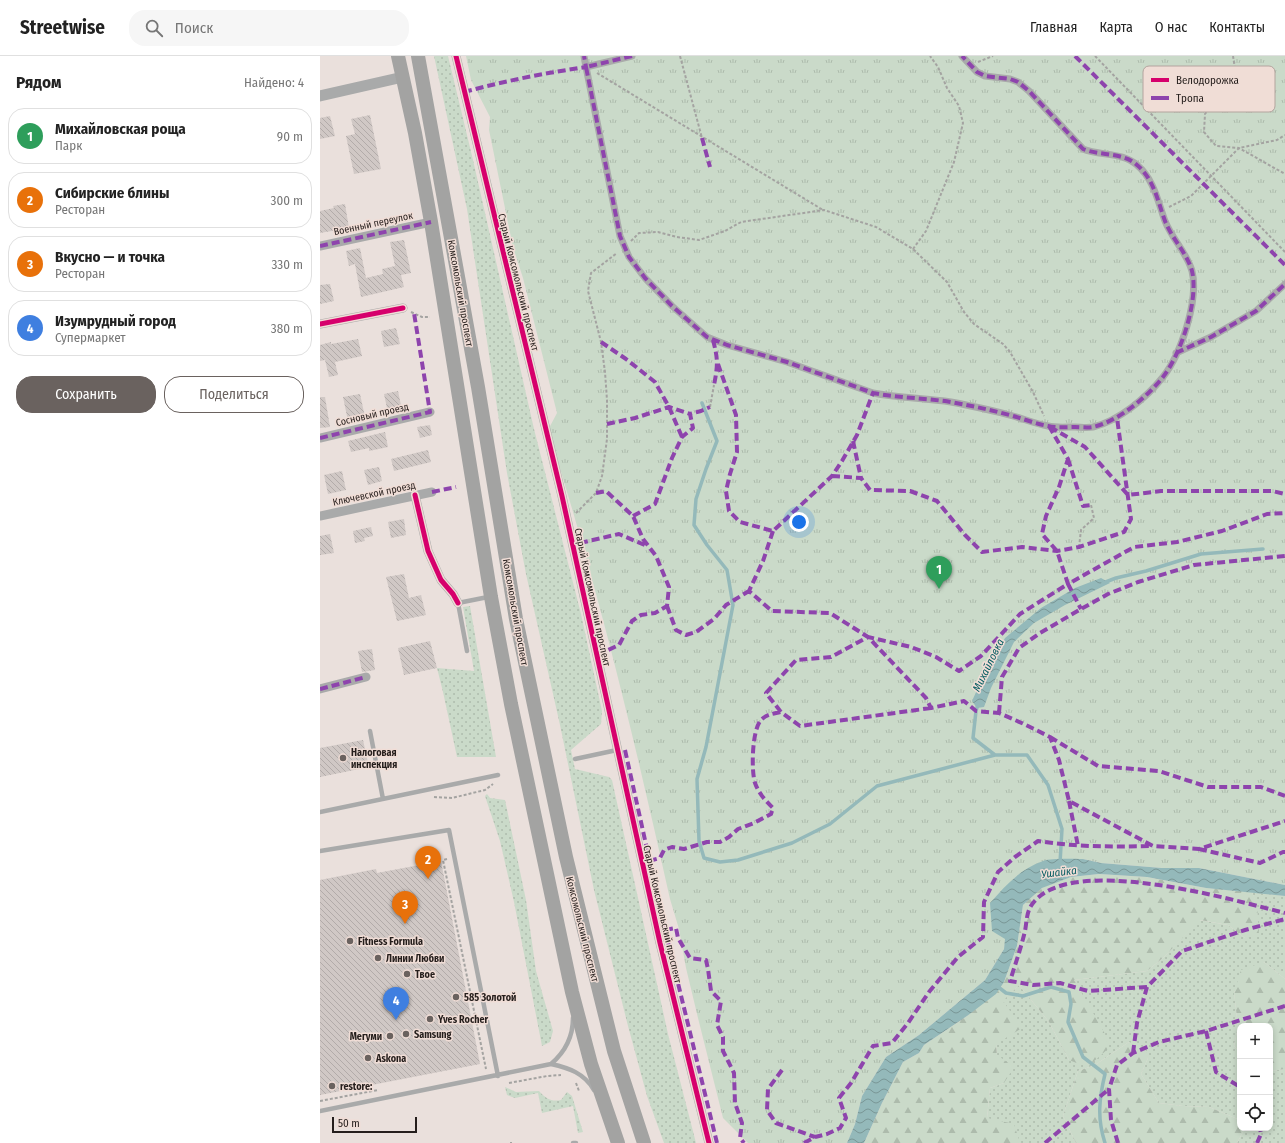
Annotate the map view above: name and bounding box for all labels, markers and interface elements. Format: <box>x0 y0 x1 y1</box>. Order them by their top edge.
search box <box>129 10 409 46</box>
text: Streetwise <box>20 16 105 39</box>
icon: search <box>143 17 165 39</box>
text: Поиск <box>175 19 213 37</box>
text: Главная <box>1030 19 1077 36</box>
text: Карта <box>1099 19 1133 36</box>
text: О нас <box>1155 19 1187 36</box>
text: Контакты <box>1209 19 1265 36</box>
legend <box>1143 66 1275 112</box>
text: Рядом <box>16 72 61 93</box>
text: Велодорожка <box>1176 74 1239 87</box>
text: Найдено: 4 <box>244 75 304 90</box>
text: Тропа <box>1176 92 1204 105</box>
text: Михайловская роща <box>55 120 186 138</box>
text: 1 <box>27 129 33 144</box>
text: 90 m <box>277 129 303 144</box>
text: Парк <box>55 138 82 153</box>
text: Сибирские блины <box>55 184 169 202</box>
text: 2 <box>27 193 33 208</box>
text: 300 m <box>271 193 303 208</box>
text: Ресторан <box>55 202 105 217</box>
street label: Военный переулок <box>333 210 414 238</box>
street label: Старый Комсомольский проспект <box>495 212 541 353</box>
street label: Комсомольский проспект <box>445 239 475 348</box>
text: Вкусно — и точка <box>55 248 165 266</box>
text: 3 <box>27 257 33 272</box>
text: 330 m <box>271 257 303 272</box>
text: Ресторан <box>55 266 105 281</box>
text: Изумрудный город <box>55 312 176 330</box>
text: 4 <box>27 321 33 336</box>
text: 380 m <box>271 321 303 336</box>
text: Супермаркет <box>55 330 126 345</box>
button: Сохранить <box>16 376 156 413</box>
button: Поделиться <box>164 376 304 413</box>
street label: Сосновый проезд <box>335 401 410 429</box>
street label: Ключевской проезд <box>332 479 417 509</box>
your location <box>789 512 809 532</box>
street label: Старый Комсомольский проспект <box>571 527 613 668</box>
pin: 1 <box>926 556 952 589</box>
street label: Комсомольский проспект <box>500 558 530 667</box>
water label: Михайловка <box>970 636 1007 694</box>
place label: Налоговая инспекция <box>351 747 397 771</box>
marker: Налоговая инспекция <box>338 753 348 763</box>
street label: Старый Комсомольский проспект <box>640 844 684 985</box>
pin: 2 <box>415 846 441 879</box>
water label: Ушайка <box>1041 864 1078 881</box>
street label: Комсомольский проспект <box>563 875 601 984</box>
pin: 3 <box>392 891 418 924</box>
marker: Fitness Formula <box>345 936 355 946</box>
place label: Fitness Formula <box>358 936 423 948</box>
marker: Линии Любви <box>373 953 383 963</box>
place label: Линии Любви <box>386 953 444 965</box>
marker: Твое <box>402 969 412 979</box>
place label: Твое <box>415 969 435 981</box>
pin: 4 <box>383 987 409 1020</box>
marker: 585 Золотой <box>451 992 461 1002</box>
place label: 585 Золотой <box>464 992 516 1004</box>
marker: Yves Rocher <box>425 1014 435 1024</box>
place label: Yves Rocher <box>437 1014 489 1026</box>
map controls <box>1237 1023 1273 1131</box>
button: + <box>1237 1023 1273 1059</box>
marker: Samsung <box>401 1029 411 1039</box>
place label: Samsung <box>414 1029 452 1041</box>
place label: Мегуми <box>350 1031 382 1043</box>
marker: Мегуми <box>385 1031 395 1041</box>
marker: Askona <box>363 1053 373 1063</box>
place label: Askona <box>375 1053 406 1065</box>
button: − <box>1237 1059 1273 1095</box>
marker: restore: <box>327 1081 337 1091</box>
place label: restore: <box>340 1081 373 1093</box>
button: locate <box>1237 1095 1273 1131</box>
scale bar <box>332 1115 417 1134</box>
text: 50 m <box>338 1117 360 1130</box>

